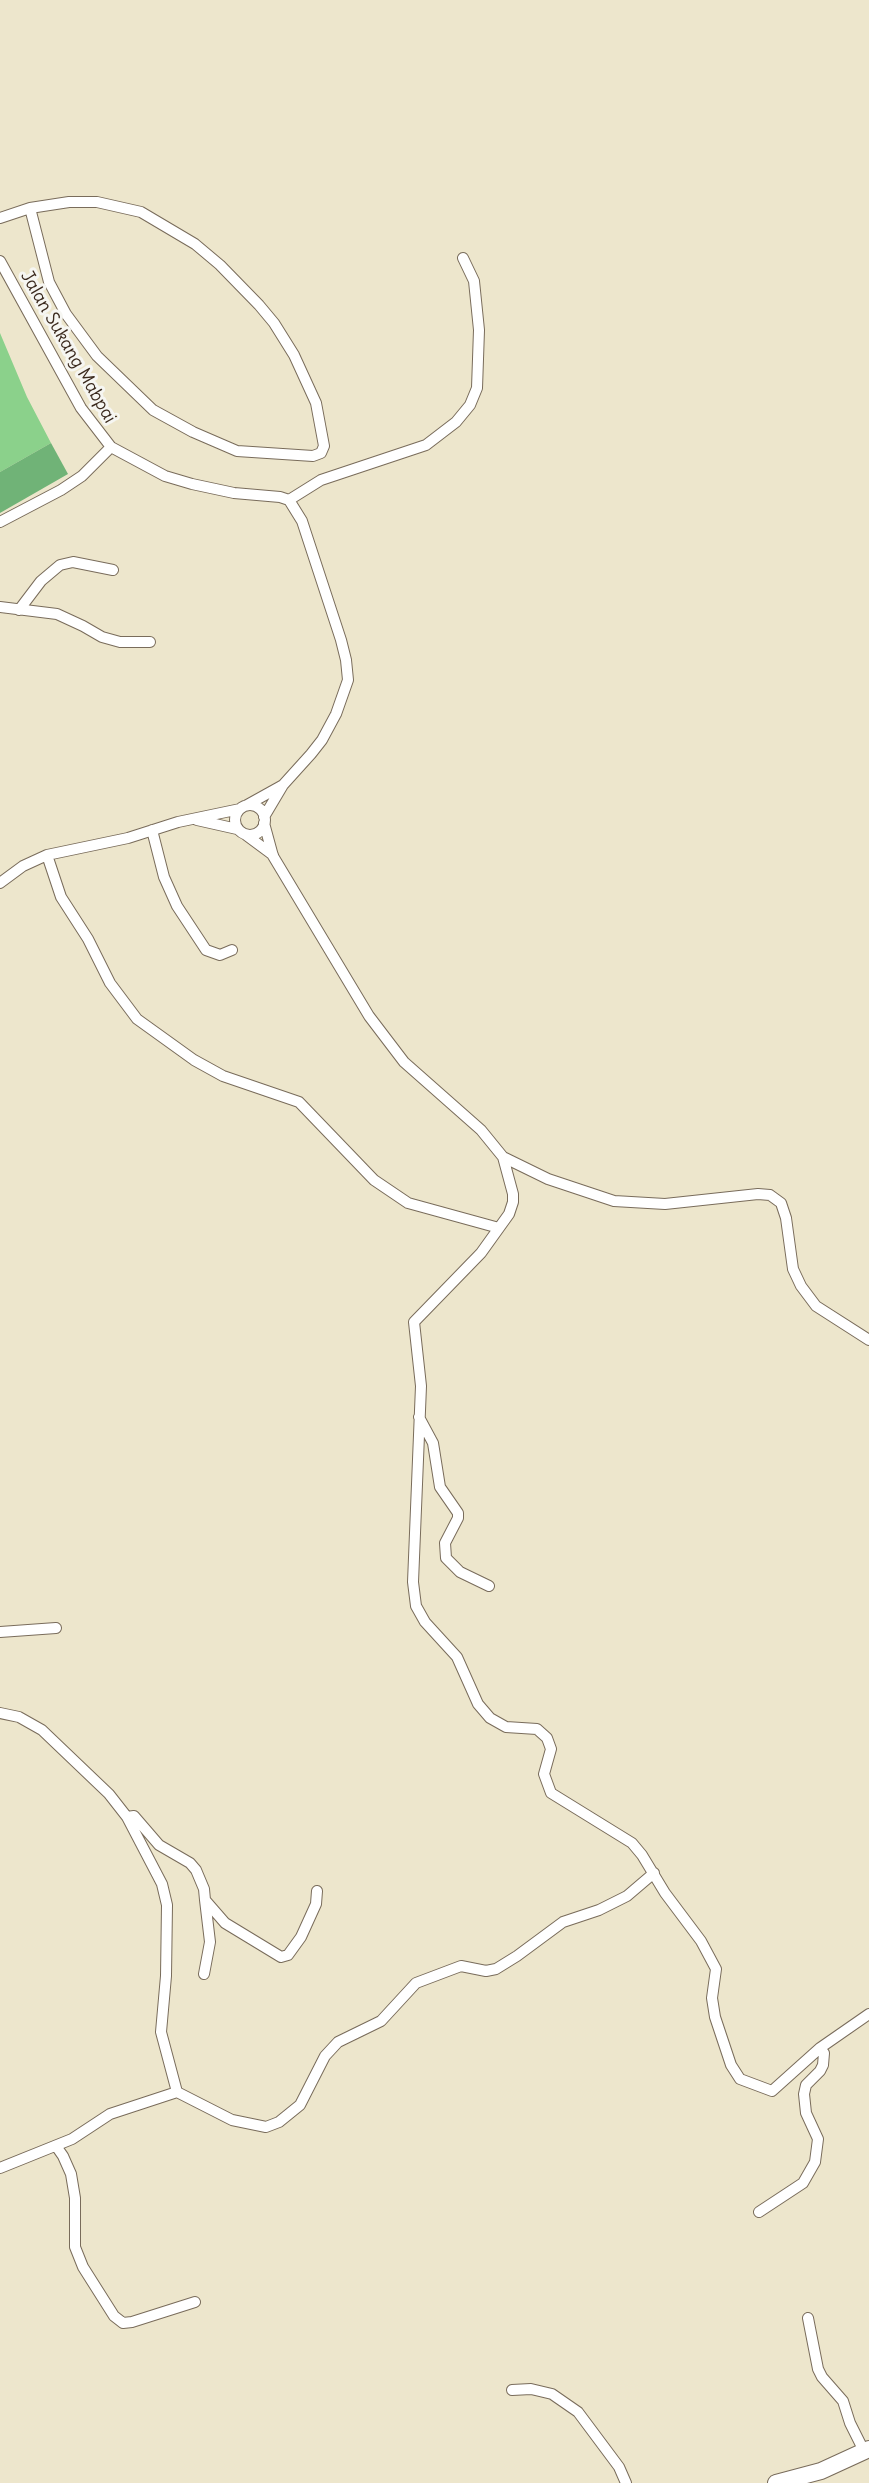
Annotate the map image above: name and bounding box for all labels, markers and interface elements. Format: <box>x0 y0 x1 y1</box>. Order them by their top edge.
street label: Jalan Sukang Mabpai <box>16 267 120 427</box>

